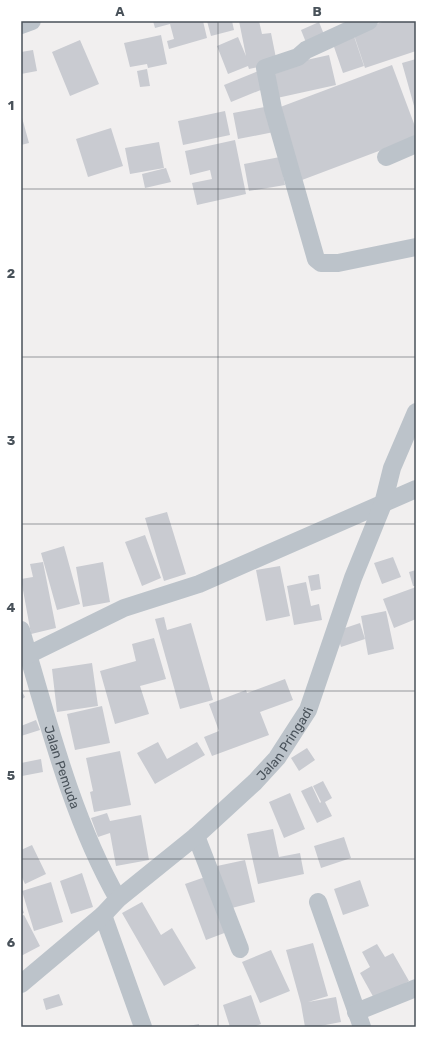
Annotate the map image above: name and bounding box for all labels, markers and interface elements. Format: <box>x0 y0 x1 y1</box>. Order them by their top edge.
text: A <box>115 4 125 19</box>
text: B <box>312 4 322 19</box>
text: 1 <box>8 98 14 113</box>
text: 2 <box>7 266 15 281</box>
text: 3 <box>7 433 16 448</box>
text: 4 <box>7 600 16 615</box>
street label: Jalan Pringadi <box>253 705 316 784</box>
street label: Jalan Pemuda <box>41 724 83 811</box>
text: 5 <box>7 768 15 783</box>
text: 6 <box>7 935 16 950</box>

